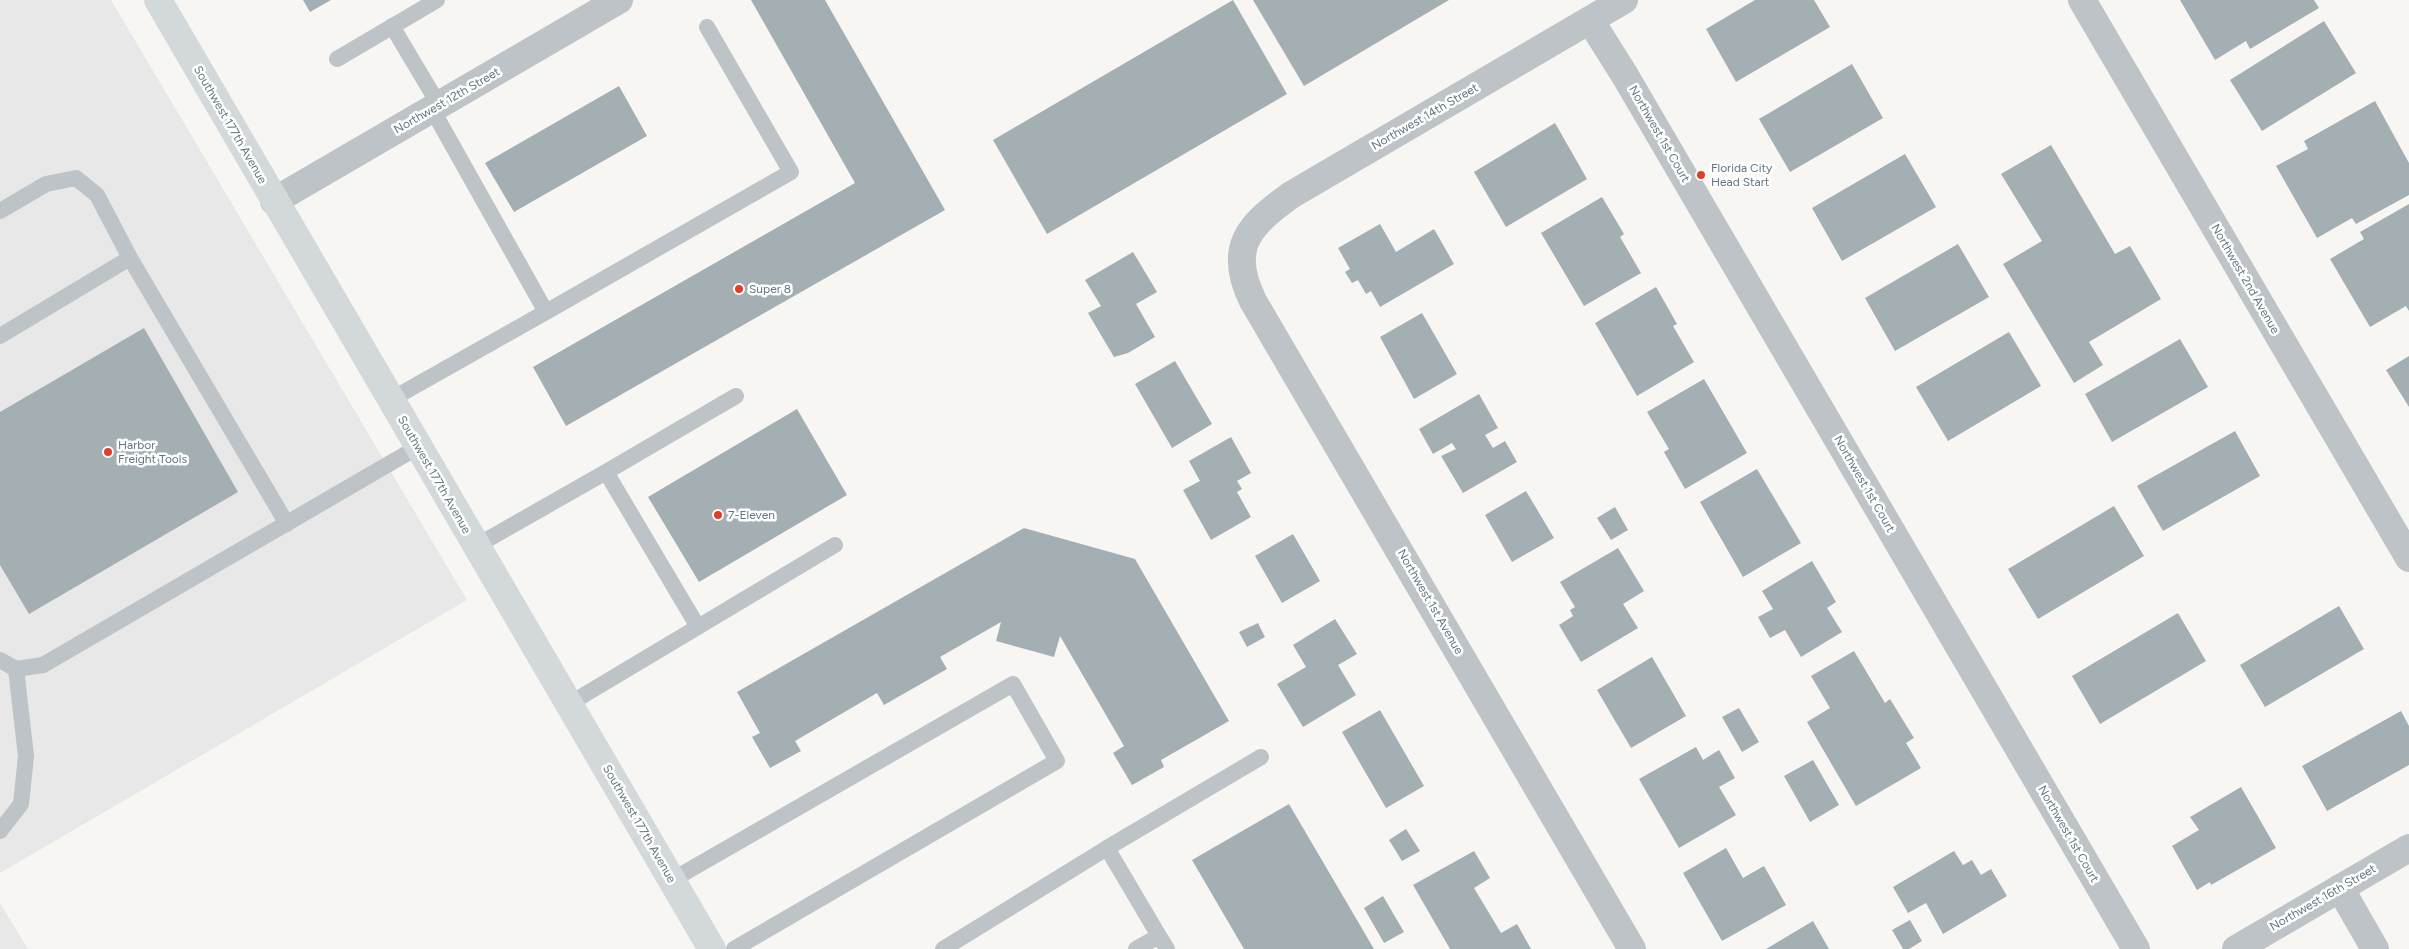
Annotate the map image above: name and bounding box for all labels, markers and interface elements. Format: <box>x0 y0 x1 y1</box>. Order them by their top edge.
street label: Southwest 177th Avenue <box>190 64 270 186</box>
street label: Northwest 12th Street <box>392 65 502 137</box>
street label: Northwest 14th Street <box>1369 81 1481 153</box>
street label: Northwest 1st Court <box>1625 83 1693 185</box>
place label: Florida City Head Start <box>1711 161 1772 189</box>
marker: Florida City Head Start <box>1695 169 1707 181</box>
street label: Northwest 2nd Avenue <box>2208 222 2282 336</box>
place label: Super 8 <box>749 282 791 296</box>
marker: Super 8 <box>733 283 745 295</box>
street label: Southwest 177th Avenue <box>394 414 474 536</box>
street label: Northwest 1st Court <box>1830 433 1898 535</box>
place label: Harbor Freight Tools <box>118 438 187 466</box>
marker: Harbor Freight Tools <box>102 446 114 458</box>
place label: 7-Eleven <box>728 508 775 522</box>
marker: 7-Eleven <box>712 509 724 521</box>
street label: Northwest 1st Avenue <box>1394 547 1466 657</box>
street label: Southwest 177th Avenue <box>599 763 679 885</box>
street label: Northwest 1st Court <box>2034 783 2102 885</box>
street label: Northwest 16th Street <box>2267 862 2379 934</box>

